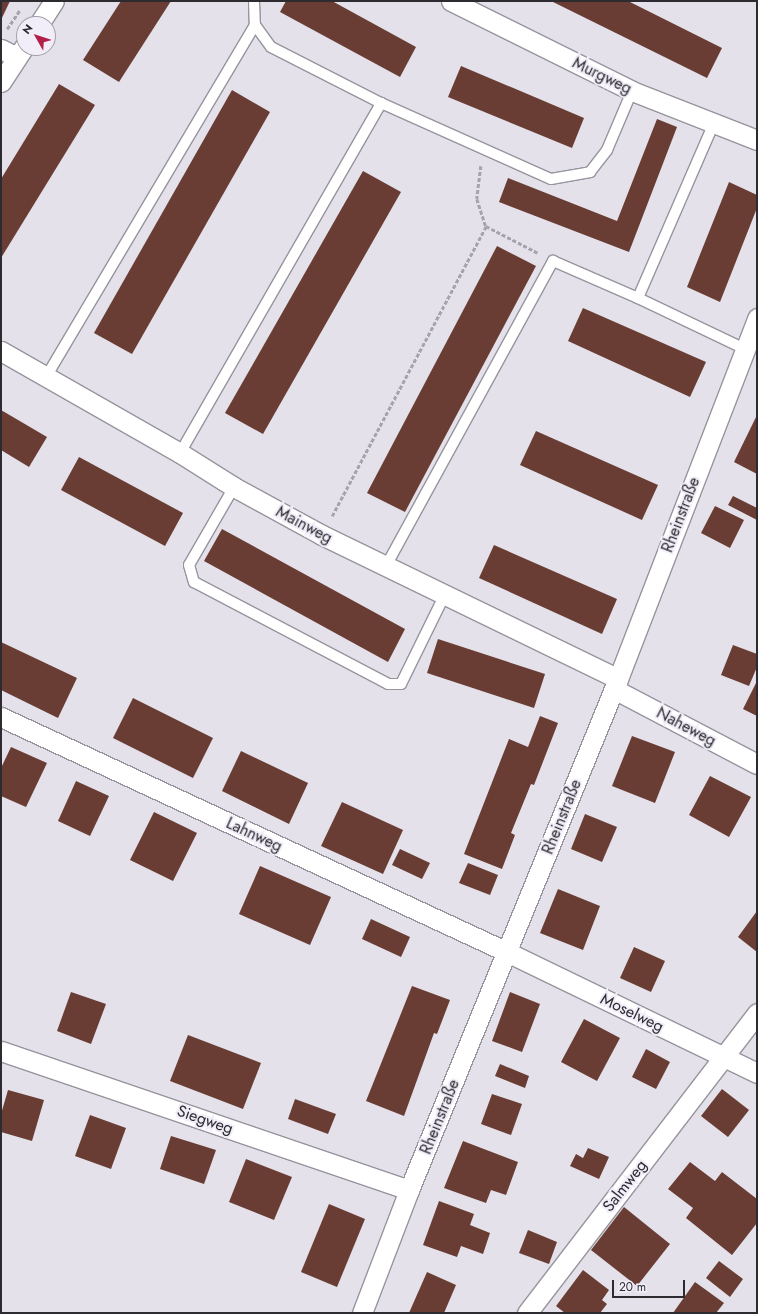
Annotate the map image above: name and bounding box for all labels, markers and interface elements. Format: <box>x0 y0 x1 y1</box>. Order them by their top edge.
north arrow <box>16 16 56 56</box>
text: N <box>18 21 36 38</box>
street label: Murgweg <box>569 53 635 99</box>
street label: Rheinstraße <box>658 475 704 555</box>
street label: Mainweg <box>273 502 335 548</box>
street label: Naheweg <box>653 703 719 751</box>
street label: Rheinstraße <box>538 777 586 857</box>
street label: Lahnweg <box>223 814 285 856</box>
street label: Moselweg <box>597 989 667 1037</box>
street label: Rheinstraße <box>416 1077 464 1157</box>
street label: Siegweg <box>174 1101 236 1139</box>
street label: Salmweg <box>599 1156 651 1216</box>
scale bar <box>614 1272 687 1298</box>
text: 20 m <box>619 1278 646 1296</box>

